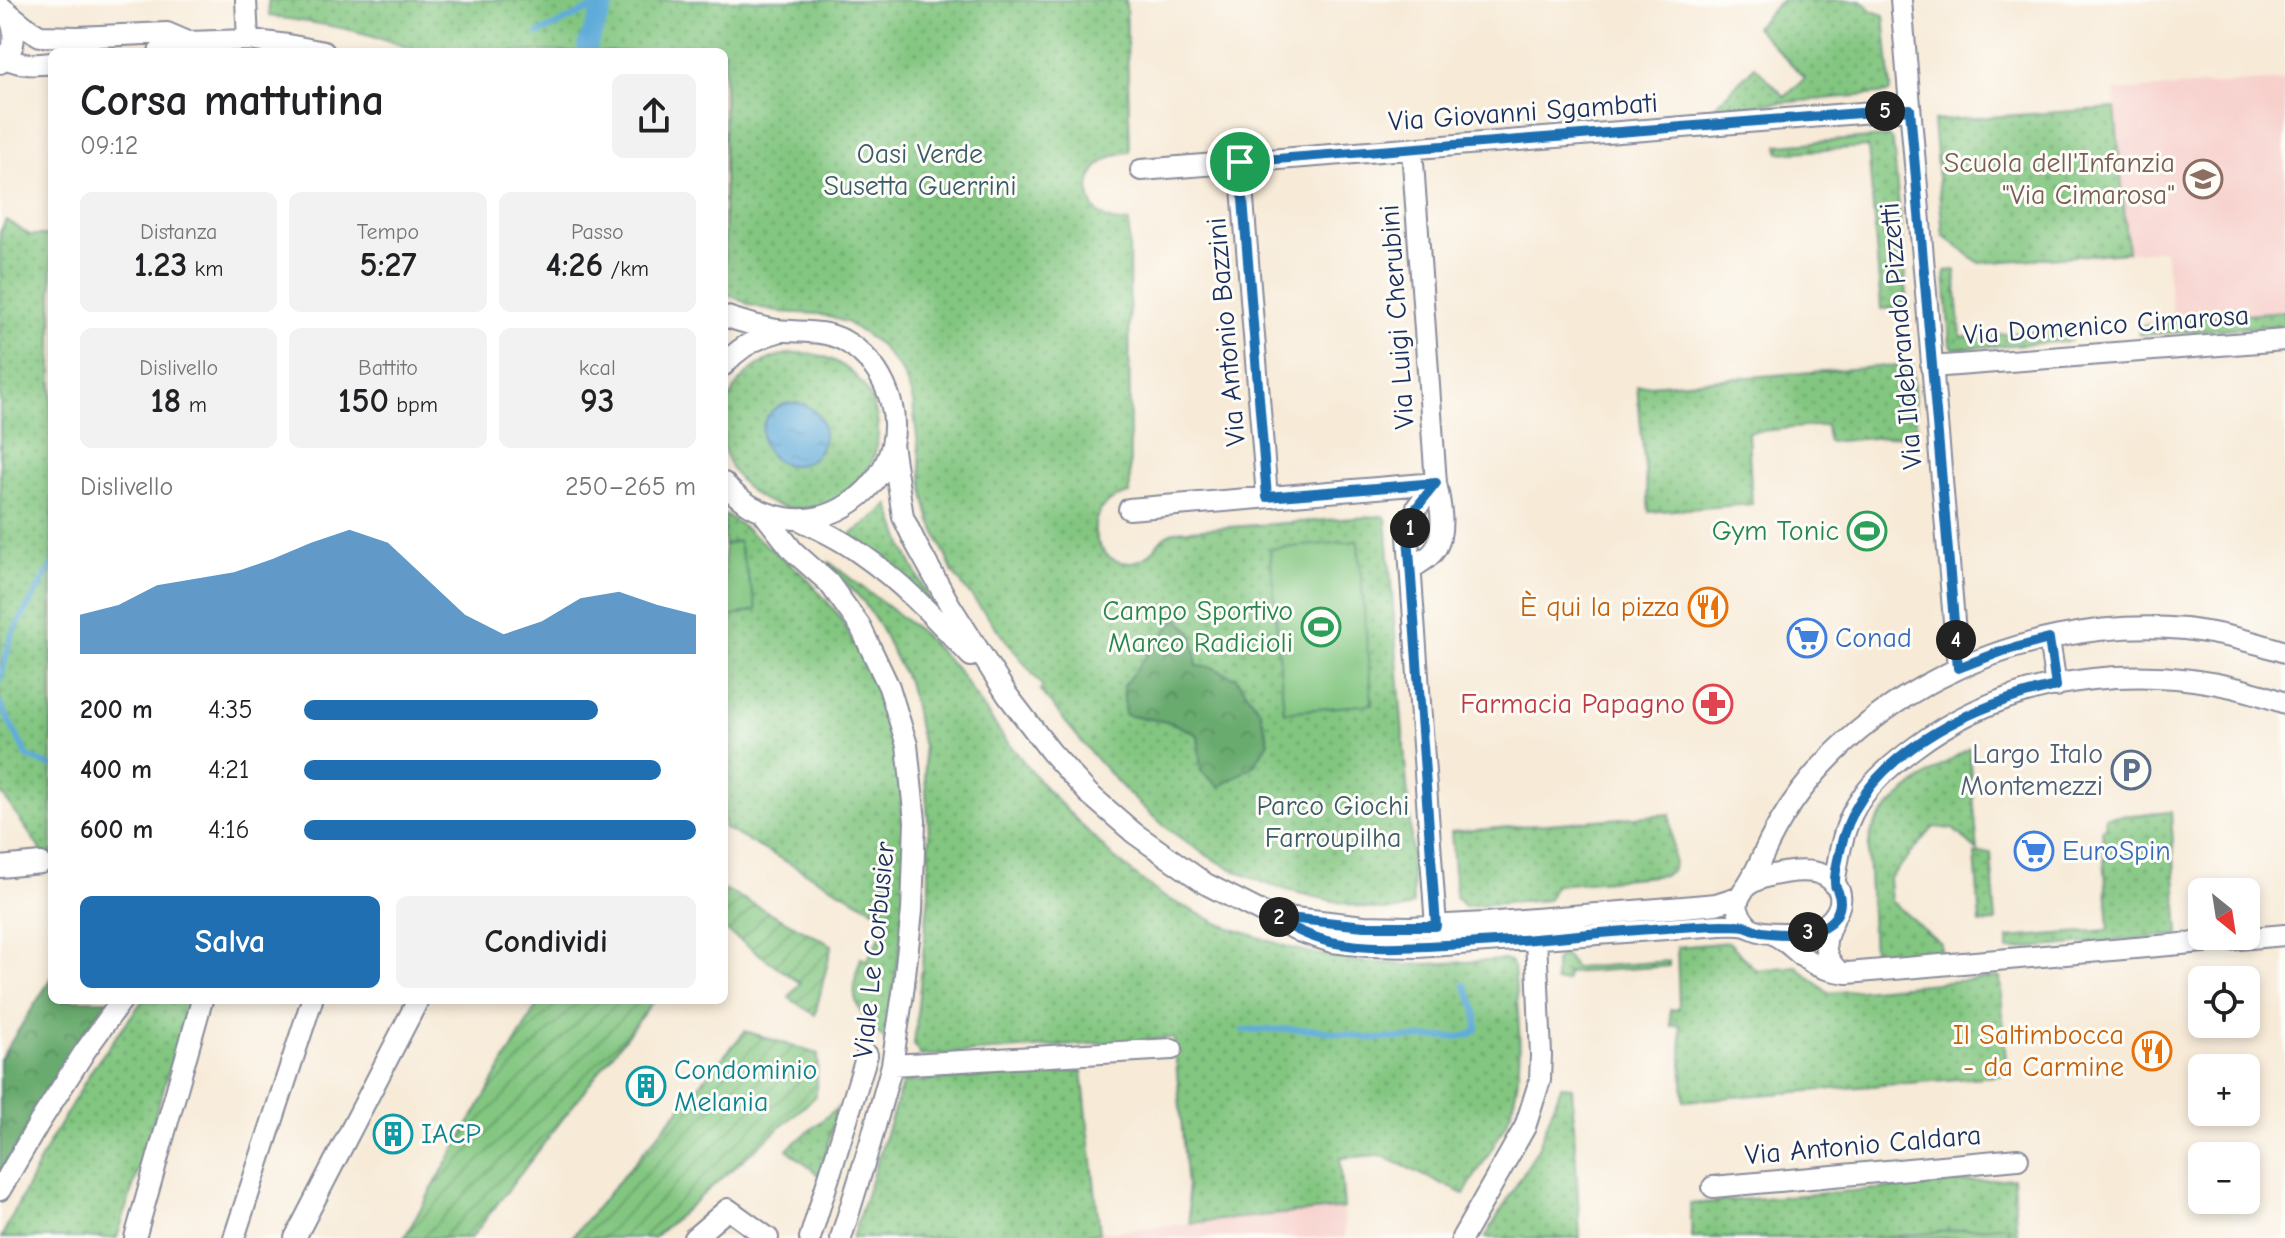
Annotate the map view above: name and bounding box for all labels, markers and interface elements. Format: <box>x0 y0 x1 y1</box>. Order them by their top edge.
button: share <box>612 74 696 158</box>
text: Corsa mattutina <box>80 75 384 126</box>
street label: Via Giovanni Sgambati <box>1387 87 1659 137</box>
pin: 5 <box>1865 91 1905 131</box>
text: 5 <box>1879 98 1891 124</box>
pin <box>1206 128 1274 196</box>
text: 09:12 <box>80 131 138 161</box>
park label: Oasi Verde Susetta Guerrini <box>823 138 1017 202</box>
icon: arrive <box>1218 140 1262 184</box>
place label: Scuola dell'Infanzia "Via Cimarosa" <box>1944 147 2175 211</box>
school or university icon: Scuola dell'Infanzia "Via Cimarosa" <box>2182 158 2224 200</box>
street label: Via Ildebrando Pizzetti <box>1873 201 1929 471</box>
street label: Via Luigi Cherubini <box>1373 204 1421 430</box>
street label: Via Antonio Bazzini <box>1200 216 1252 448</box>
text: Distanza <box>140 219 217 245</box>
text: Tempo <box>357 219 419 245</box>
text: Passo <box>571 219 624 245</box>
text: 1.23 <box>134 245 187 285</box>
text: 5:27 <box>360 245 416 285</box>
text: 4:26 <box>546 245 603 285</box>
text: km <box>187 256 223 282</box>
text: /km <box>603 256 649 282</box>
street label: Via Domenico Cimarosa <box>1962 299 2250 351</box>
text: Dislivello <box>139 355 218 381</box>
text: Battito <box>358 355 418 381</box>
text: kcal <box>579 355 616 381</box>
text: 18 <box>151 381 181 421</box>
text: 150 <box>338 381 389 421</box>
text: 93 <box>580 381 615 421</box>
text: m <box>181 392 207 418</box>
text: bpm <box>389 392 438 418</box>
text: Dislivello <box>80 472 173 502</box>
text: 250–265 m <box>565 472 696 502</box>
pin: 1 <box>1390 508 1430 548</box>
sports icon: Gym Tonic <box>1846 510 1888 552</box>
text: 1 <box>1406 515 1414 541</box>
place label: Gym Tonic <box>1712 515 1839 547</box>
restaurant icon: È qui la pizza <box>1687 586 1729 628</box>
place label: È qui la pizza <box>1520 590 1680 623</box>
place label: Campo Sportivo Marco Radicioli <box>1103 595 1293 659</box>
sports icon: Campo Sportivo Marco Radicioli <box>1300 606 1342 648</box>
supermarket icon: Conad <box>1786 617 1828 659</box>
pin: 4 <box>1936 620 1976 660</box>
place label: Conad <box>1835 622 1912 654</box>
text: 4 <box>1951 627 1961 653</box>
pharmacy icon: Farmacia Papagno <box>1692 683 1734 725</box>
place label: Farmacia Papagno <box>1460 688 1685 720</box>
text: 200 m <box>80 695 153 725</box>
text: 4:35 <box>208 695 253 725</box>
place label: Largo Italo Montemezzi <box>1960 738 2103 802</box>
parking icon: Largo Italo Montemezzi <box>2110 749 2152 791</box>
text: 400 m <box>80 755 152 785</box>
text: 4:21 <box>208 755 249 785</box>
park label: Parco Giochi Farroupilha <box>1257 790 1409 854</box>
text: 600 m <box>80 815 153 845</box>
text: 4:16 <box>208 815 250 845</box>
supermarket icon: EuroSpin <box>2013 830 2055 872</box>
place label: EuroSpin <box>2062 835 2171 867</box>
street label: Viale Le Corbusier <box>847 840 901 1060</box>
north arrow <box>2188 878 2260 950</box>
map controls <box>2188 878 2260 1214</box>
button: Salva <box>80 896 380 988</box>
button: Condividi <box>396 896 696 988</box>
pin: 2 <box>1259 897 1299 937</box>
text: 2 <box>1274 904 1284 930</box>
pin: 3 <box>1788 912 1828 952</box>
text: 3 <box>1803 919 1813 945</box>
button: locate <box>2188 966 2260 1038</box>
place label: Il Saltimbocca - da Carmine <box>1953 1019 2124 1083</box>
restaurant icon: Il Saltimbocca - da Carmine <box>2131 1030 2173 1072</box>
place label: Condominio Melania <box>674 1054 817 1118</box>
button: + <box>2188 1054 2260 1126</box>
building icon: Condominio Melania <box>625 1065 667 1107</box>
building icon: IACP <box>372 1113 414 1155</box>
place label: IACP <box>421 1118 481 1150</box>
street label: Via Antonio Caldara <box>1744 1119 1982 1171</box>
button: − <box>2188 1142 2260 1214</box>

